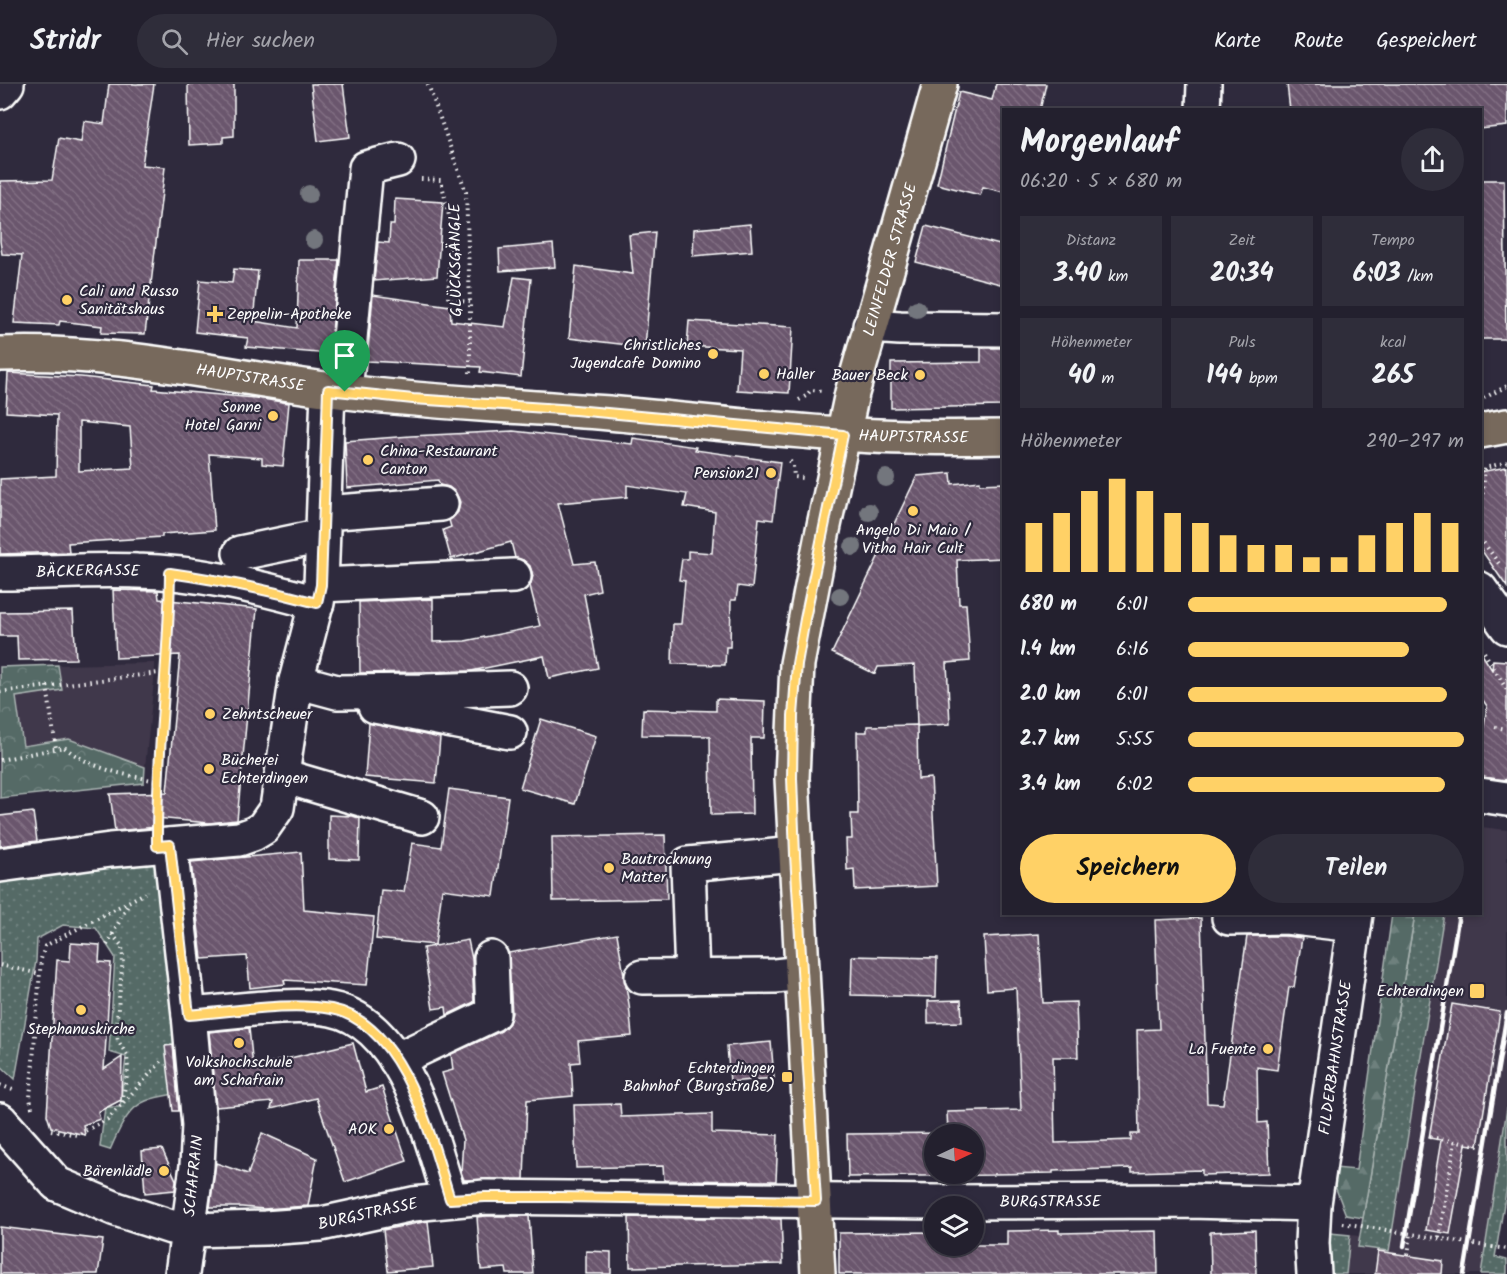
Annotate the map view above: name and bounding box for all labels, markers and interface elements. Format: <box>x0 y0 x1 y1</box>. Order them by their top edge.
search box <box>137 14 557 68</box>
text: Stridr <box>30 19 101 64</box>
text: Hier suchen <box>206 24 315 59</box>
icon: search <box>158 25 191 58</box>
text: Karte <box>1214 25 1261 58</box>
text: Route <box>1294 25 1343 58</box>
text: Gespeichert <box>1376 25 1477 58</box>
text: Morgenlauf <box>1020 117 1178 170</box>
button: share <box>1401 128 1464 191</box>
text: 06:20 · 5 × 680 m <box>1020 166 1182 198</box>
street label: LEINFELDER STRASSE <box>856 179 924 339</box>
street label: GLÜCKSGÄNGLE <box>442 202 469 317</box>
text: Distanz <box>1066 228 1116 253</box>
text: Zeit <box>1228 228 1256 253</box>
text: Tempo <box>1371 228 1415 253</box>
text: 3.40 <box>1054 253 1102 295</box>
text: 20:34 <box>1210 253 1274 295</box>
text: 6:03 <box>1353 253 1401 295</box>
text: km <box>1102 264 1128 289</box>
text: /km <box>1401 264 1433 289</box>
place label: Cali und Russo Sanitätshaus <box>79 279 179 322</box>
marker: Cali und Russo Sanitätshaus <box>60 293 74 307</box>
place label: Zeppelin-Apotheke <box>227 302 352 327</box>
marker: Zeppelin-Apotheke <box>208 307 222 321</box>
pin <box>319 330 370 392</box>
text: Höhenmeter <box>1051 330 1131 355</box>
text: Puls <box>1228 330 1256 355</box>
text: kcal <box>1380 330 1406 355</box>
place label: Christliches Jugendcafe Domino <box>570 333 701 376</box>
icon: arrive <box>328 339 361 372</box>
marker: Christliches Jugendcafe Domino <box>706 347 720 361</box>
text: 40 <box>1068 355 1095 397</box>
text: 144 <box>1206 355 1243 397</box>
text: 265 <box>1372 355 1414 397</box>
street label: HAUPTSTRASSE <box>194 357 307 399</box>
place label: Haller <box>776 362 816 387</box>
place label: Bauer Beck <box>832 363 908 388</box>
text: m <box>1095 366 1114 391</box>
text: bpm <box>1243 366 1278 391</box>
marker: Haller <box>757 367 771 381</box>
marker: Bauer Beck <box>913 368 927 382</box>
place label: Sonne Hotel Garni <box>184 395 262 438</box>
marker: Sonne Hotel Garni <box>266 409 280 423</box>
street label: HAUPTSTRASSE <box>858 423 969 450</box>
text: Höhenmeter <box>1020 426 1121 458</box>
text: 290–297 m <box>1366 426 1464 458</box>
place label: China-Restaurant Canton <box>380 439 498 482</box>
marker: China-Restaurant Canton <box>361 453 375 467</box>
place label: Pension21 <box>694 461 759 486</box>
marker: Pension21 <box>764 466 778 480</box>
marker: Angelo Di Maio / Vitha Hair Cult <box>906 504 920 518</box>
place label: Angelo Di Maio / Vitha Hair Cult <box>856 518 972 561</box>
street label: BÄCKERGASSE <box>36 558 141 585</box>
text: 680 m <box>1020 589 1077 621</box>
text: 6:01 <box>1116 589 1148 621</box>
text: 1.4 km <box>1020 634 1076 666</box>
text: 6:16 <box>1116 634 1149 666</box>
text: 2.0 km <box>1020 679 1081 711</box>
text: 6:01 <box>1116 679 1148 711</box>
place label: Zehntscheuer <box>222 702 314 727</box>
marker: Zehntscheuer <box>203 707 217 721</box>
text: 2.7 km <box>1020 724 1080 756</box>
text: 5:55 <box>1116 724 1153 756</box>
place label: Bücherei Echterdingen <box>221 748 308 791</box>
marker: Bücherei Echterdingen <box>202 762 216 776</box>
text: 3.4 km <box>1020 769 1081 801</box>
text: 6:02 <box>1116 769 1154 801</box>
button: Speichern <box>1020 834 1236 903</box>
button: Teilen <box>1248 834 1464 903</box>
place label: Bautrocknung Matter <box>621 847 712 890</box>
marker: Bautrocknung Matter <box>602 861 616 875</box>
street label: FILDERBAHNSTRASSE <box>1312 978 1359 1136</box>
place label: Echterdingen <box>1377 979 1464 1004</box>
marker: Echterdingen <box>1468 982 1486 1000</box>
marker: Stephanuskirche <box>74 1003 88 1017</box>
place label: Stephanuskirche <box>27 1017 135 1042</box>
marker: Volkshochschule am Schafrain <box>232 1036 246 1050</box>
place label: La Fuente <box>1188 1037 1256 1062</box>
marker: La Fuente <box>1261 1042 1275 1056</box>
place label: Volkshochschule am Schafrain <box>186 1050 292 1093</box>
place label: Echterdingen Bahnhof (Burgstraße) <box>623 1056 775 1099</box>
marker: Echterdingen Bahnhof (Burgstraße) <box>780 1070 794 1084</box>
place label: AOK <box>348 1117 378 1142</box>
marker: AOK <box>382 1122 396 1136</box>
north arrow <box>924 1124 984 1184</box>
map controls <box>924 1124 984 1256</box>
street label: SCHAFRAIN <box>177 1134 211 1218</box>
place label: Bärenlädle <box>83 1159 152 1184</box>
marker: Bärenlädle <box>157 1164 171 1178</box>
street label: BURGSTRASSE <box>1000 1189 1102 1214</box>
street label: BURGSTRASSE <box>316 1191 421 1237</box>
button: layers <box>924 1196 984 1256</box>

